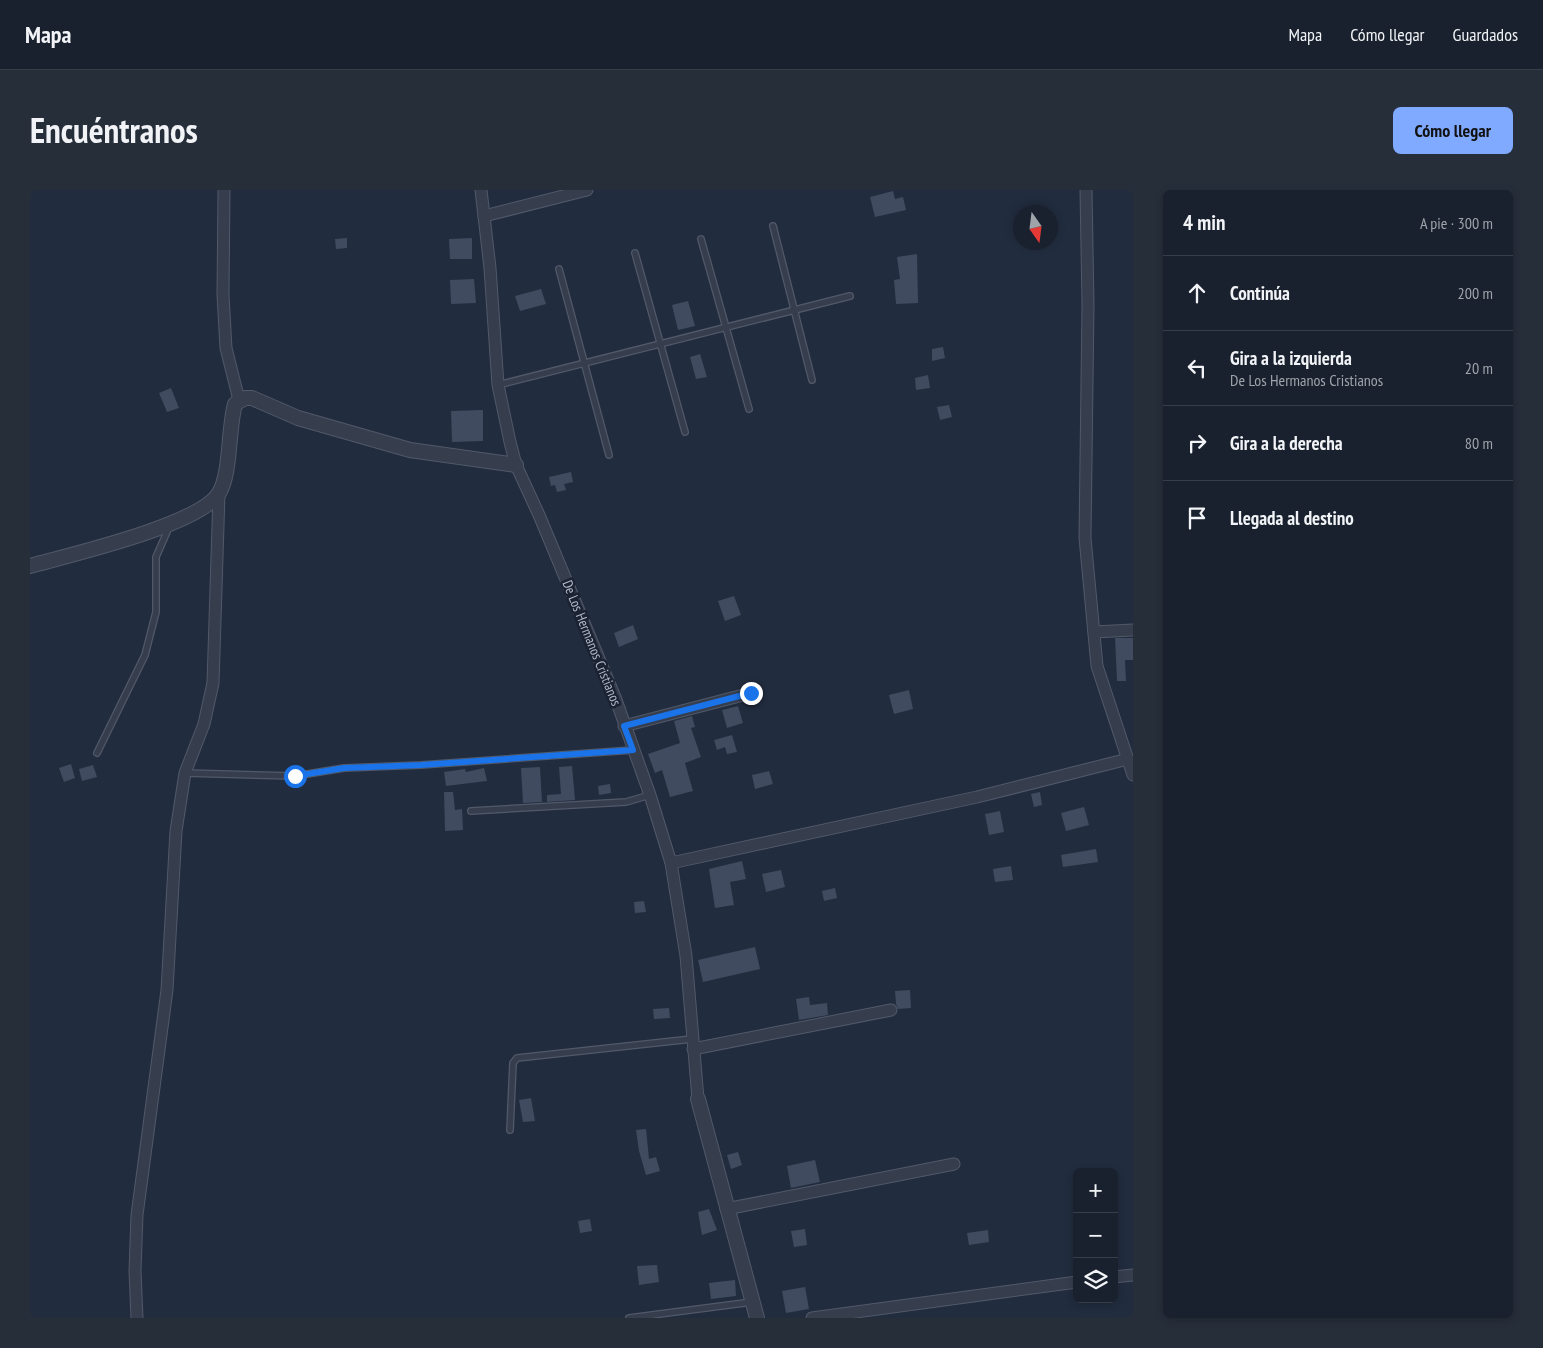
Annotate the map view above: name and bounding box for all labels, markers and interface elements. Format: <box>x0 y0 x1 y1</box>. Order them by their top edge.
text: Mapa <box>25 19 72 50</box>
text: Mapa <box>1288 23 1322 46</box>
text: Cómo llegar <box>1350 23 1425 46</box>
text: Guardados <box>1453 23 1518 46</box>
text: Encuéntranos <box>30 107 198 153</box>
button: Cómo llegar <box>1393 107 1513 154</box>
north arrow <box>1013 205 1058 250</box>
text: 4 min <box>1183 209 1225 236</box>
text: A pie · 300 m <box>1420 213 1493 233</box>
icon: ahead <box>1183 279 1211 307</box>
text: Continúa <box>1230 281 1290 305</box>
text: 200 m <box>1458 283 1493 303</box>
text: Gira a la izquierda <box>1230 346 1352 370</box>
icon: left <box>1183 354 1211 382</box>
text: 20 m <box>1465 358 1493 378</box>
text: De Los Hermanos Cristianos <box>1230 370 1383 390</box>
icon: right <box>1183 429 1211 457</box>
text: Gira a la derecha <box>1230 431 1343 455</box>
text: 80 m <box>1465 433 1493 453</box>
icon: arrive <box>1183 504 1211 532</box>
text: Llegada al destino <box>1230 506 1354 530</box>
street label: De Los Hermanos Cristianos <box>559 577 626 709</box>
route end <box>740 682 763 705</box>
route start <box>284 765 307 788</box>
map controls <box>1073 1168 1118 1303</box>
button: + <box>1073 1168 1118 1213</box>
button: − <box>1073 1213 1118 1258</box>
button: layers <box>1073 1258 1118 1303</box>

